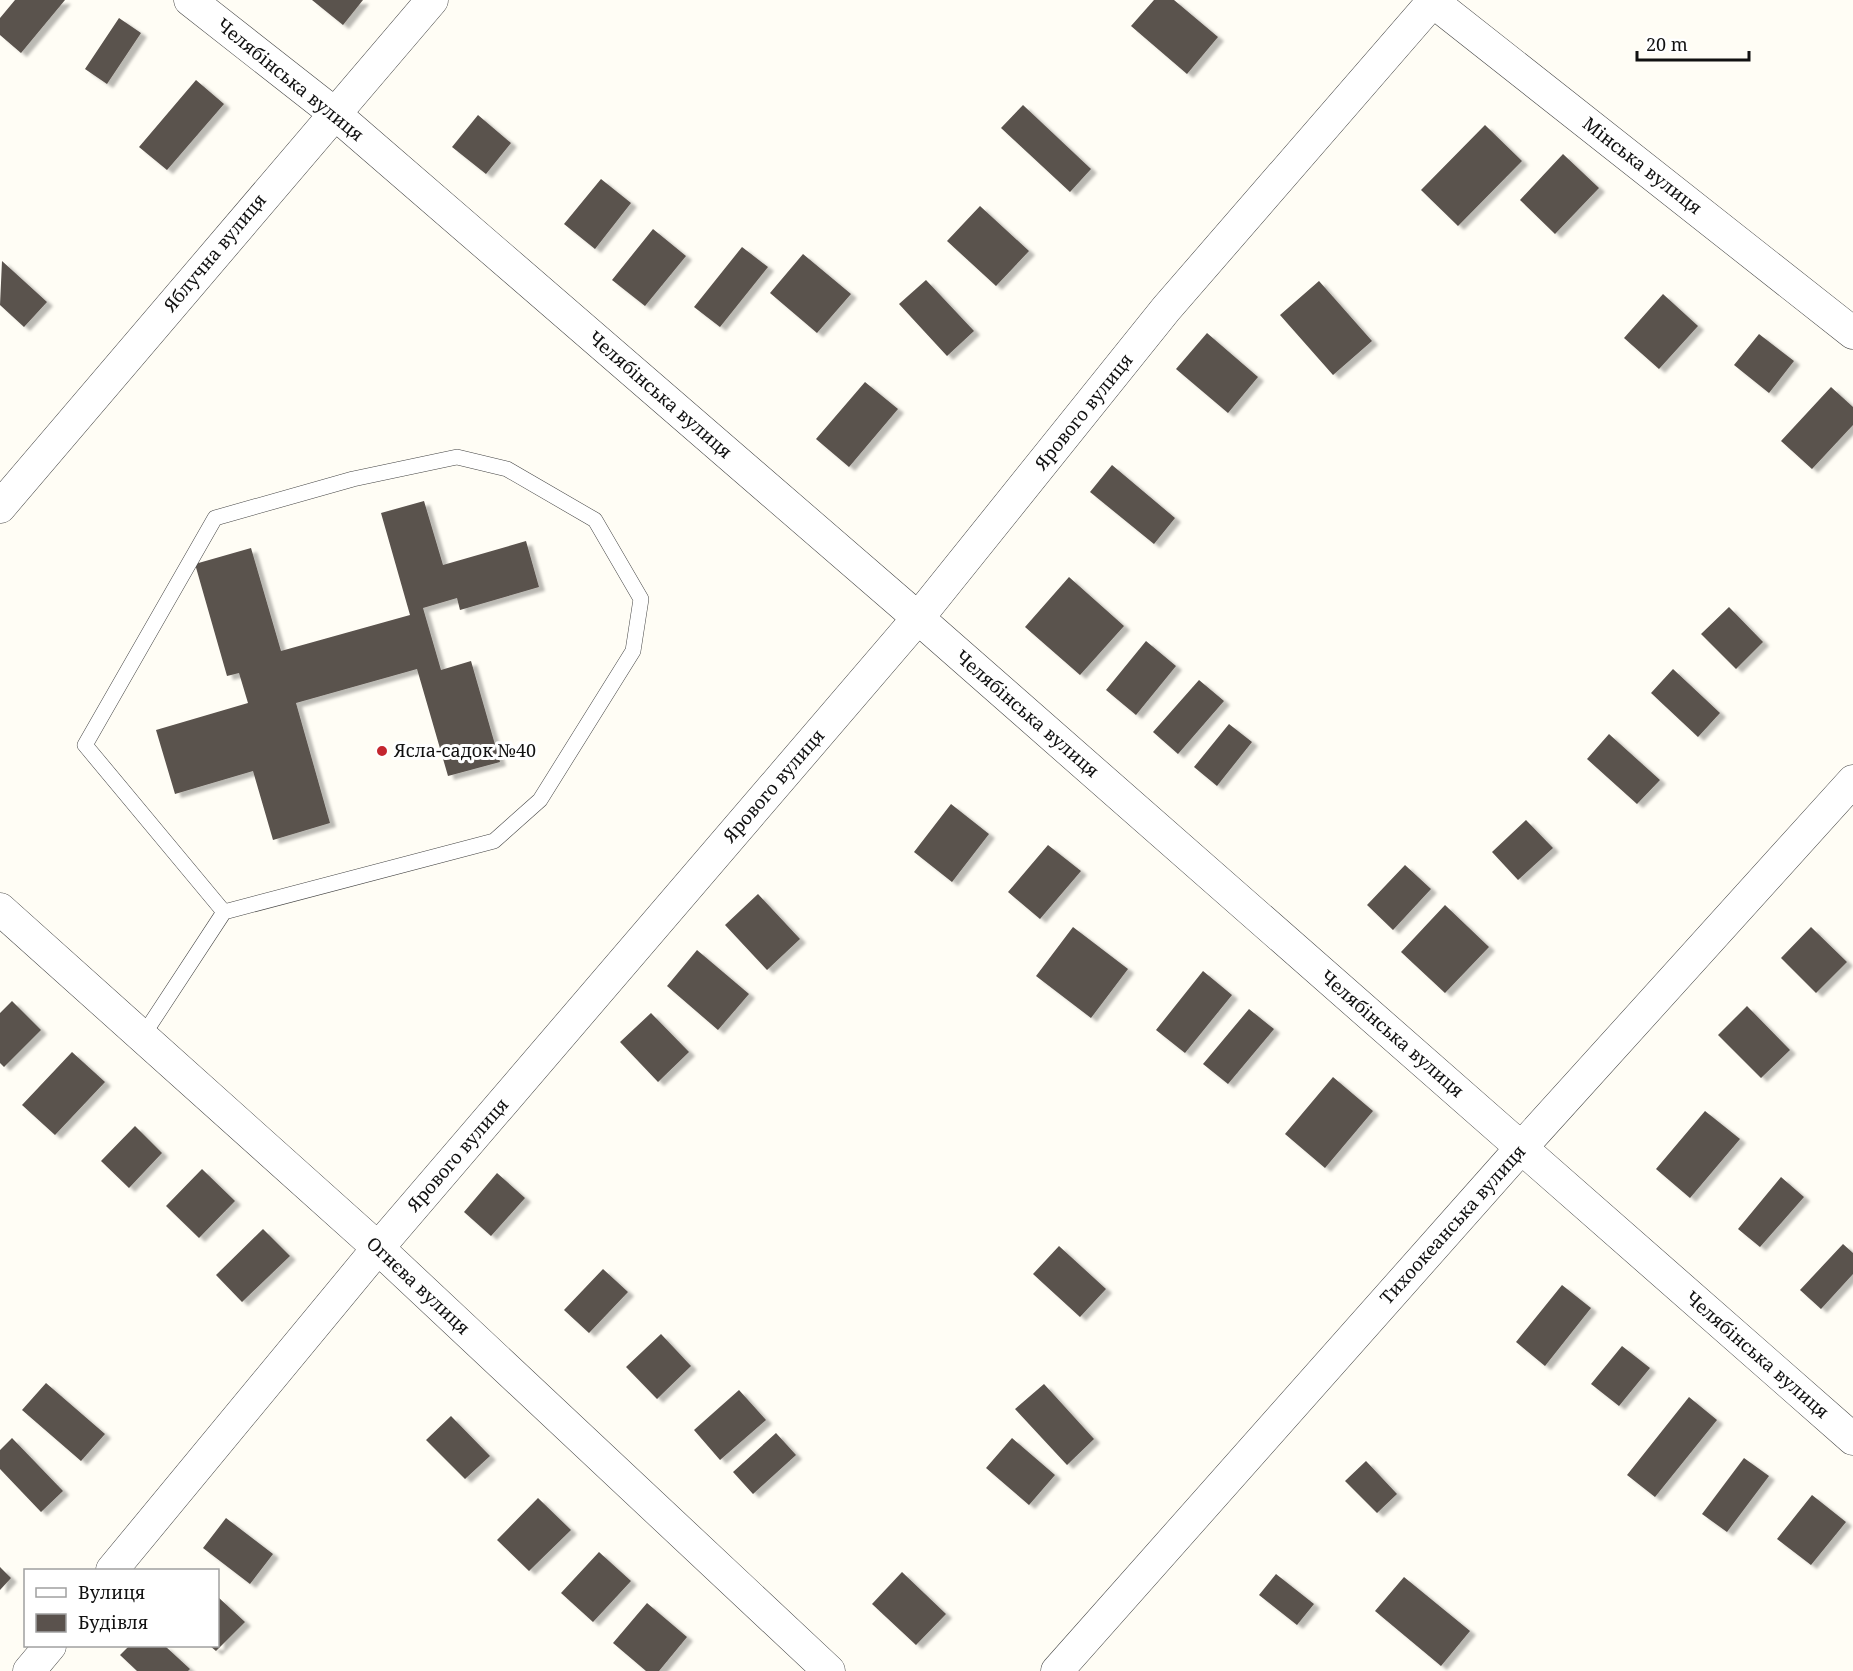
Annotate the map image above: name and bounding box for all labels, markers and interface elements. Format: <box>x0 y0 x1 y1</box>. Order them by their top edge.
street label: Челябінська вулиця <box>212 12 369 146</box>
scale bar <box>1637 24 1750 62</box>
text: 20 m <box>1646 32 1688 56</box>
street label: Мінська вулиця <box>1578 111 1707 219</box>
street label: Яблучна вулиця <box>157 188 271 317</box>
street label: Челябінська вулиця <box>584 325 738 463</box>
street label: Ярового вулиця <box>1028 348 1138 475</box>
street label: Челябінська вулиця <box>951 644 1105 782</box>
street label: Ярового вулиця <box>717 723 829 848</box>
place label: Ясла-садок №40 <box>393 738 536 762</box>
marker: Ясла-садок №40 <box>375 744 389 758</box>
street label: Челябінська вулиця <box>1316 964 1470 1102</box>
street label: Ярового вулиця <box>401 1092 513 1217</box>
street label: Тихоокеанська вулиця <box>1374 1139 1530 1309</box>
street label: Огнєва вулиця <box>362 1231 476 1339</box>
street label: Челябінська вулиця <box>1681 1285 1835 1423</box>
legend <box>24 1569 219 1647</box>
text: Вулиця <box>78 1580 145 1604</box>
text: Будівля <box>78 1610 148 1634</box>

